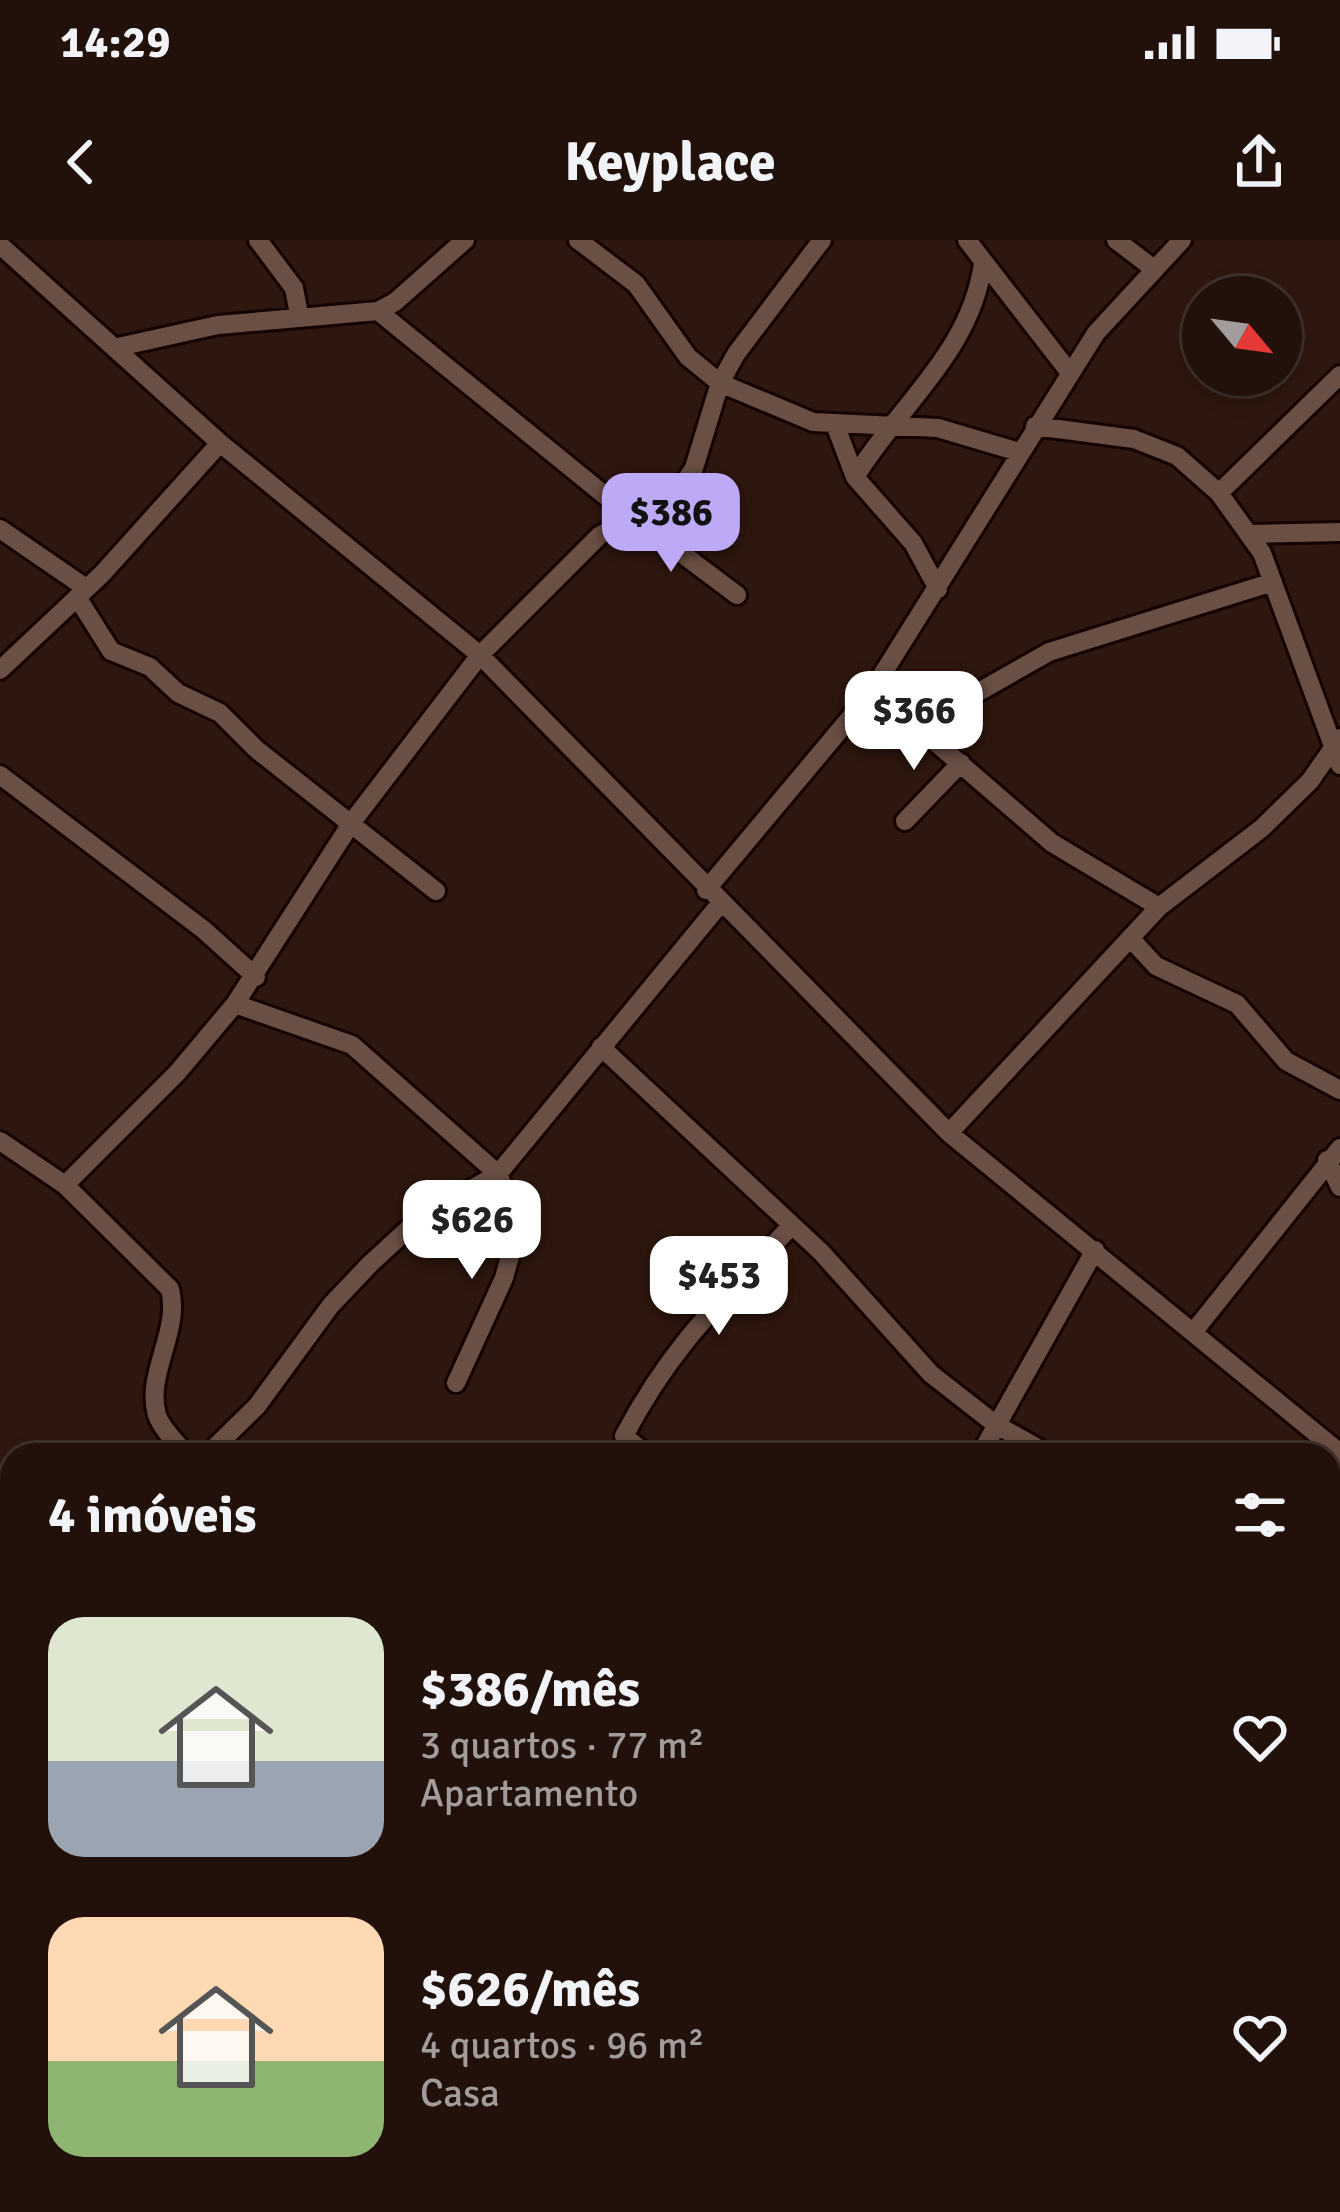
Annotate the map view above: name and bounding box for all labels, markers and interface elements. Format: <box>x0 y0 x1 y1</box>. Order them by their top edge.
text: 14:29 <box>60 15 170 70</box>
icon: back <box>48 129 114 195</box>
text: Keyplace <box>564 129 776 196</box>
icon: share <box>1226 129 1292 195</box>
north arrow <box>1182 276 1302 396</box>
map controls <box>1182 276 1302 396</box>
pin: $386 <box>600 473 742 575</box>
text: $386 <box>629 488 713 536</box>
pin: $366 <box>843 671 985 773</box>
text: $366 <box>872 686 956 734</box>
pin: $626 <box>401 1180 543 1282</box>
text: $626 <box>430 1195 514 1243</box>
pin: $453 <box>648 1236 790 1338</box>
text: $453 <box>677 1251 761 1299</box>
icon: filters <box>1227 1482 1293 1548</box>
text: 4 imóveis <box>48 1484 257 1547</box>
text: $386/mês <box>420 1658 640 1721</box>
icon: home <box>144 1665 288 1809</box>
icon: heart <box>1227 1704 1293 1770</box>
text: 3 quartos · 77 m² <box>420 1721 704 1769</box>
text: Apartamento <box>420 1769 638 1817</box>
text: $626/mês <box>420 1958 640 2021</box>
icon: home <box>144 1965 288 2109</box>
icon: heart <box>1227 2004 1293 2070</box>
text: 4 quartos · 96 m² <box>420 2021 704 2069</box>
text: Casa <box>420 2069 500 2117</box>

